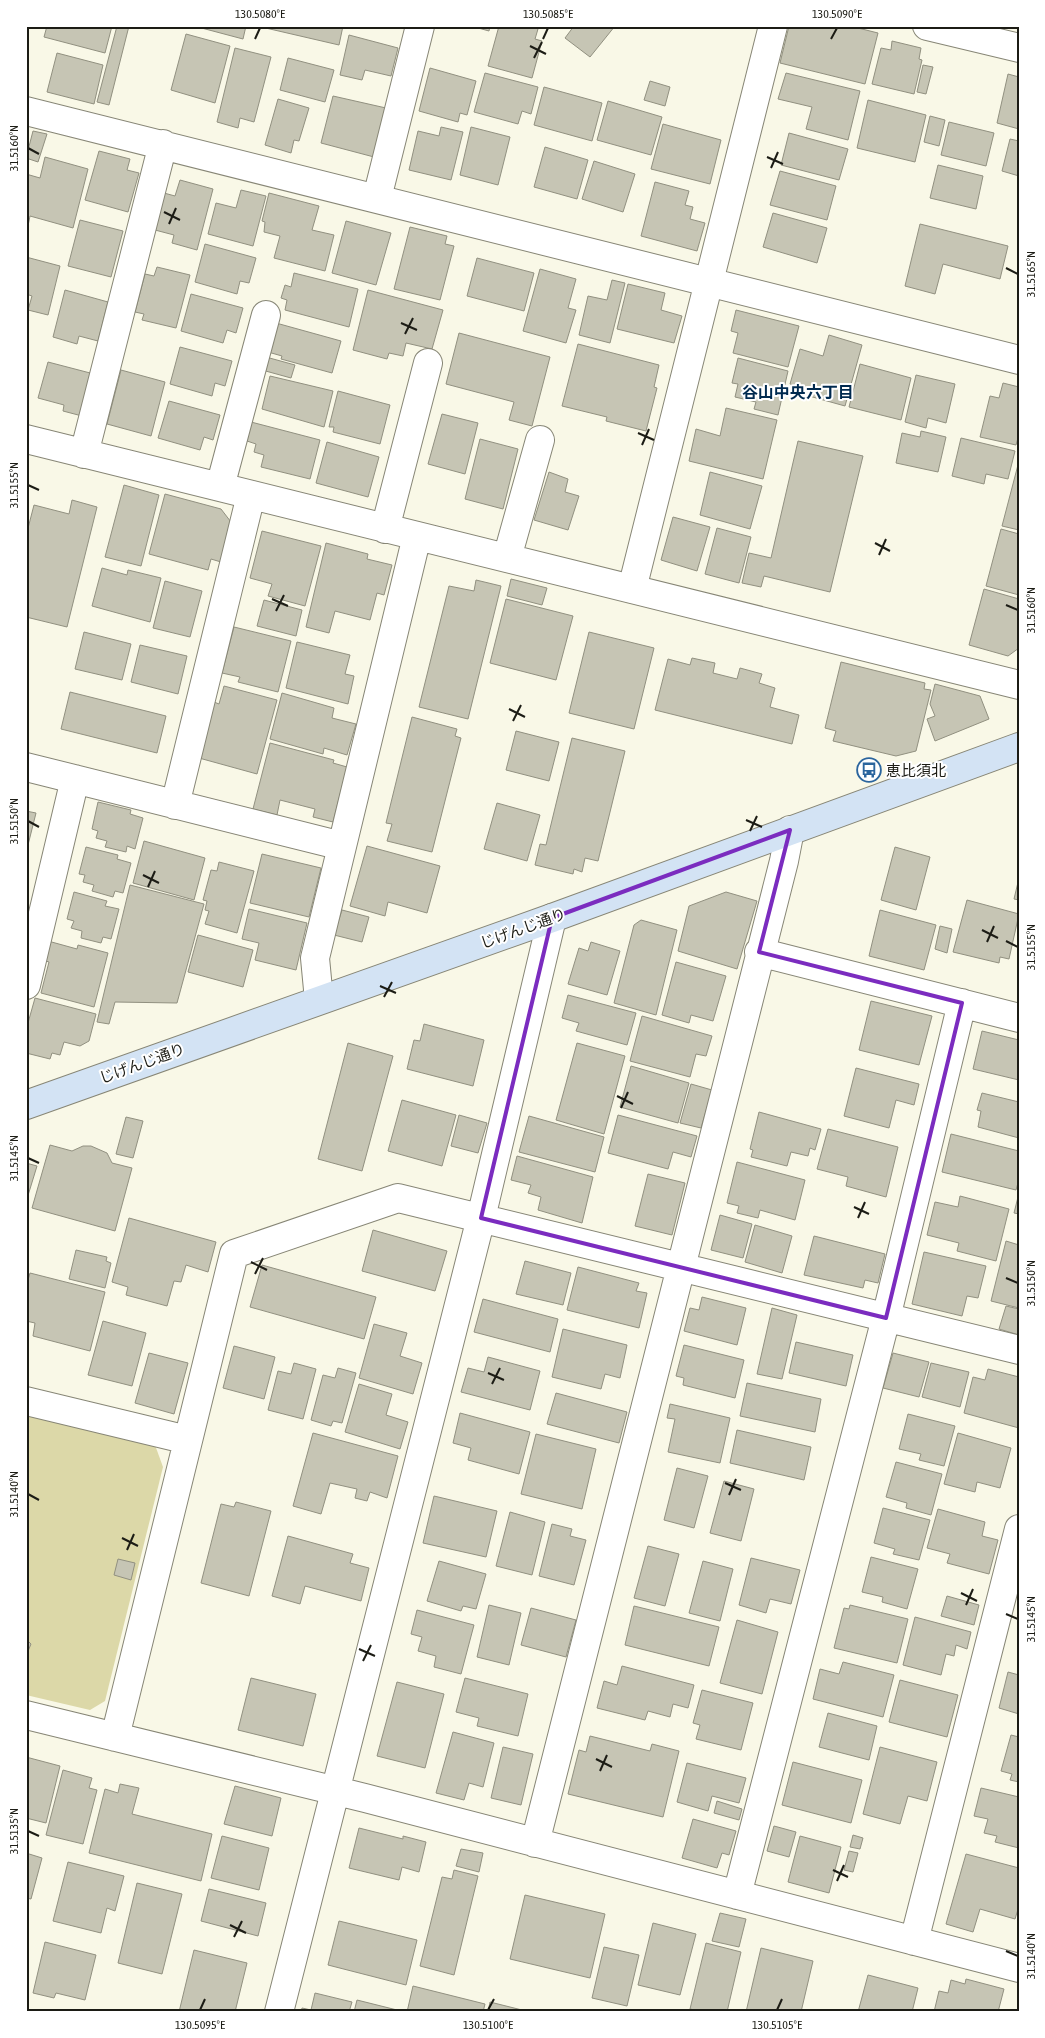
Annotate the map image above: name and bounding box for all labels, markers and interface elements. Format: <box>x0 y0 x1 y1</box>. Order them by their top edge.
text: 130.5080°E <box>235 7 285 21</box>
text: 130.5085°E <box>523 7 573 21</box>
text: 130.5090°E <box>812 7 862 21</box>
text: 31.5160°N <box>7 125 21 171</box>
text: 31.5165°N <box>1024 251 1038 297</box>
district label: 谷山中央六丁目 <box>742 383 854 401</box>
text: 31.5155°N <box>7 462 21 508</box>
text: 31.5160°N <box>1024 587 1038 633</box>
bus stop icon: 恵比須北 <box>856 757 882 783</box>
place label: 恵比須北 <box>886 762 946 779</box>
text: 31.5150°N <box>7 798 21 844</box>
street label: じげんじ通り <box>478 905 568 951</box>
text: 31.5155°N <box>1024 924 1038 970</box>
street label: じげんじ通り <box>97 1040 187 1086</box>
text: 31.5145°N <box>7 1135 21 1181</box>
text: 31.5150°N <box>1024 1260 1038 1306</box>
text: 31.5140°N <box>7 1471 21 1517</box>
text: 31.5145°N <box>1024 1596 1038 1642</box>
text: 31.5135°N <box>7 1808 21 1854</box>
text: 31.5140°N <box>1024 1933 1038 1979</box>
text: 130.5095°E <box>175 2018 225 2032</box>
text: 130.5100°E <box>463 2018 513 2032</box>
text: 130.5105°E <box>752 2018 802 2032</box>

